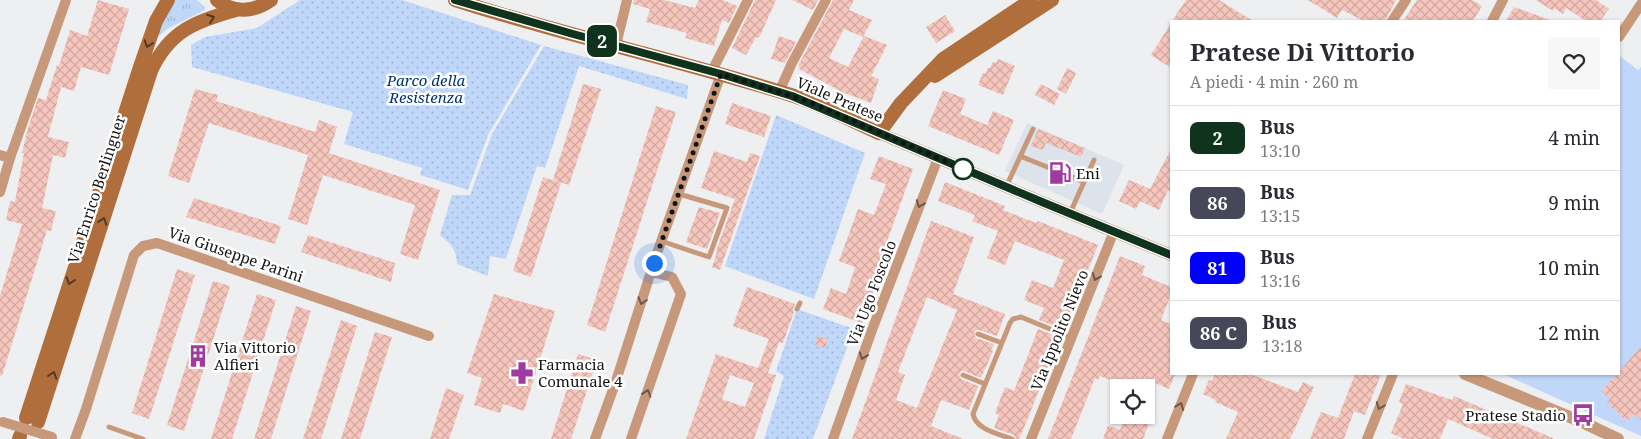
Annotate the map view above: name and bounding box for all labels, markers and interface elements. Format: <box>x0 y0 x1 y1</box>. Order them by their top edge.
one-way arrow <box>206 14 215 24</box>
line badge: 2 <box>586 25 618 57</box>
text: 2 <box>597 29 607 53</box>
text: Pratese Di Vittorio <box>1190 35 1415 68</box>
button: heart <box>1548 37 1600 89</box>
one-way arrow <box>144 39 154 48</box>
park label: Parco della Resistenza <box>386 70 466 107</box>
text: A piedi · 4 min · 260 m <box>1190 71 1358 93</box>
street label: Viale Pratese <box>794 72 886 126</box>
street label: Via Enrico Berlinguer <box>63 112 129 266</box>
text: Bus <box>1260 114 1295 140</box>
text: 4 min <box>1548 125 1600 151</box>
text: 2 <box>1212 126 1223 150</box>
text: 13:10 <box>1260 140 1300 162</box>
unlabelled marker <box>952 158 974 180</box>
fuel station icon: Eni <box>1047 160 1073 186</box>
place label: Eni <box>1076 163 1100 183</box>
text: Bus <box>1260 179 1295 205</box>
text: 9 min <box>1548 190 1600 216</box>
text: 86 <box>1207 191 1228 215</box>
one-way arrow <box>916 199 927 208</box>
text: 13:15 <box>1260 205 1300 227</box>
one-way arrow <box>97 217 107 225</box>
street label: Via Giuseppe Parini <box>166 222 306 287</box>
street label: Via Ugo Foscolo <box>842 237 900 349</box>
text: Bus <box>1260 244 1295 270</box>
your location <box>642 251 667 276</box>
text: 10 min <box>1538 255 1600 281</box>
text: 81 <box>1207 256 1228 280</box>
street label: Via Ippolito Nievo <box>1026 267 1092 393</box>
text: 13:16 <box>1260 270 1300 292</box>
one-way arrow <box>1092 272 1102 281</box>
one-way arrow <box>66 277 76 285</box>
one-way arrow <box>638 297 648 305</box>
text: Bus <box>1262 309 1297 335</box>
text: 12 min <box>1538 320 1600 346</box>
text: 86 C <box>1200 321 1237 345</box>
text: 13:18 <box>1262 335 1302 357</box>
place label: Via Vittorio Alfieri <box>214 337 296 374</box>
building icon: Via Vittorio Alfieri <box>185 343 211 369</box>
one-way arrow <box>859 351 869 360</box>
place label: Farmacia Comunale 4 <box>538 354 623 391</box>
pharmacy icon: Farmacia Comunale 4 <box>509 360 535 386</box>
one-way arrow <box>47 372 57 380</box>
map controls <box>1110 379 1155 424</box>
button: locate <box>1110 379 1155 424</box>
one-way arrow <box>641 389 651 398</box>
one-way arrow <box>1376 402 1386 410</box>
bus stop icon: Pratese Stadio <box>1570 402 1596 428</box>
one-way arrow <box>1174 403 1184 411</box>
place label: Pratese Stadio <box>1465 405 1566 425</box>

